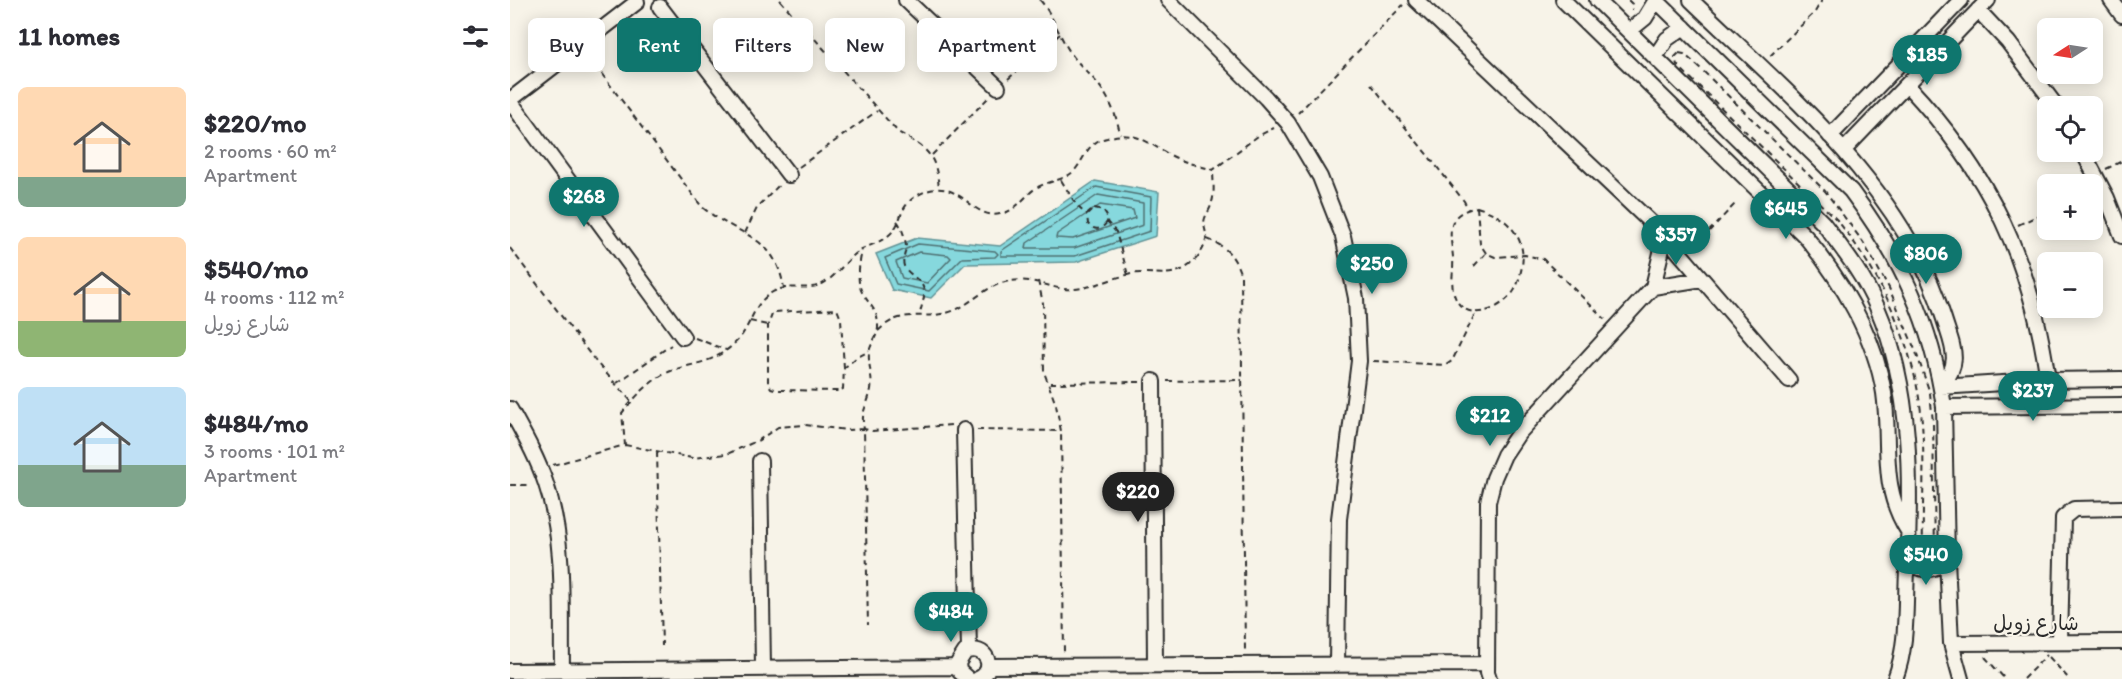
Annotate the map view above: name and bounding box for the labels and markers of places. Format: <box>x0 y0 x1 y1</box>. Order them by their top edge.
pin: $185 <box>1891 35 1963 86</box>
pin: $268 <box>548 177 620 228</box>
pin: $645 <box>1750 189 1822 240</box>
pin: $357 <box>1640 215 1712 266</box>
pin: $806 <box>1890 234 1962 285</box>
pin: $250 <box>1336 244 1408 295</box>
pin: $237 <box>1997 371 2069 422</box>
pin: $212 <box>1454 396 1526 447</box>
pin: $220 <box>1102 472 1174 523</box>
pin: $540 <box>1890 535 1962 586</box>
pin: $484 <box>915 592 987 643</box>

